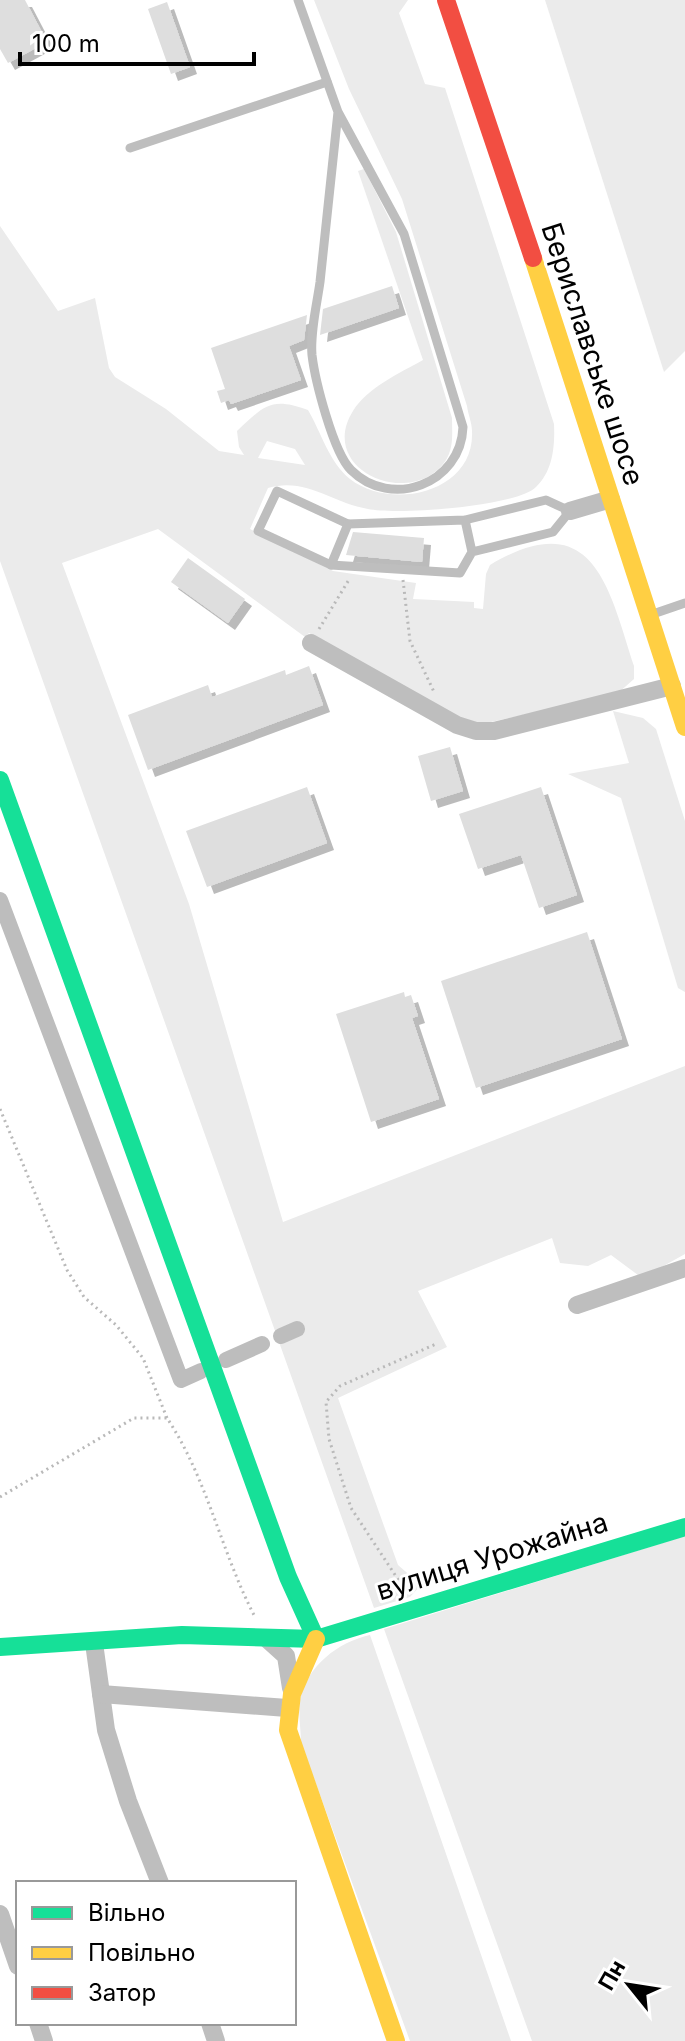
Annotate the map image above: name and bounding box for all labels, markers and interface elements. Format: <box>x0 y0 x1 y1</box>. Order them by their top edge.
scale bar <box>20 16 254 66</box>
text: 100 m <box>32 29 100 58</box>
street label: Бериславське шосе <box>534 218 652 490</box>
street label: вулиця Урожайна <box>372 1505 612 1607</box>
legend <box>16 1881 296 2025</box>
text: Вільно <box>88 1898 165 1927</box>
text: Повільно <box>88 1938 195 1967</box>
north arrow <box>589 1945 669 2025</box>
text: Пн <box>593 1955 630 1995</box>
text: Затор <box>88 1978 156 2007</box>

